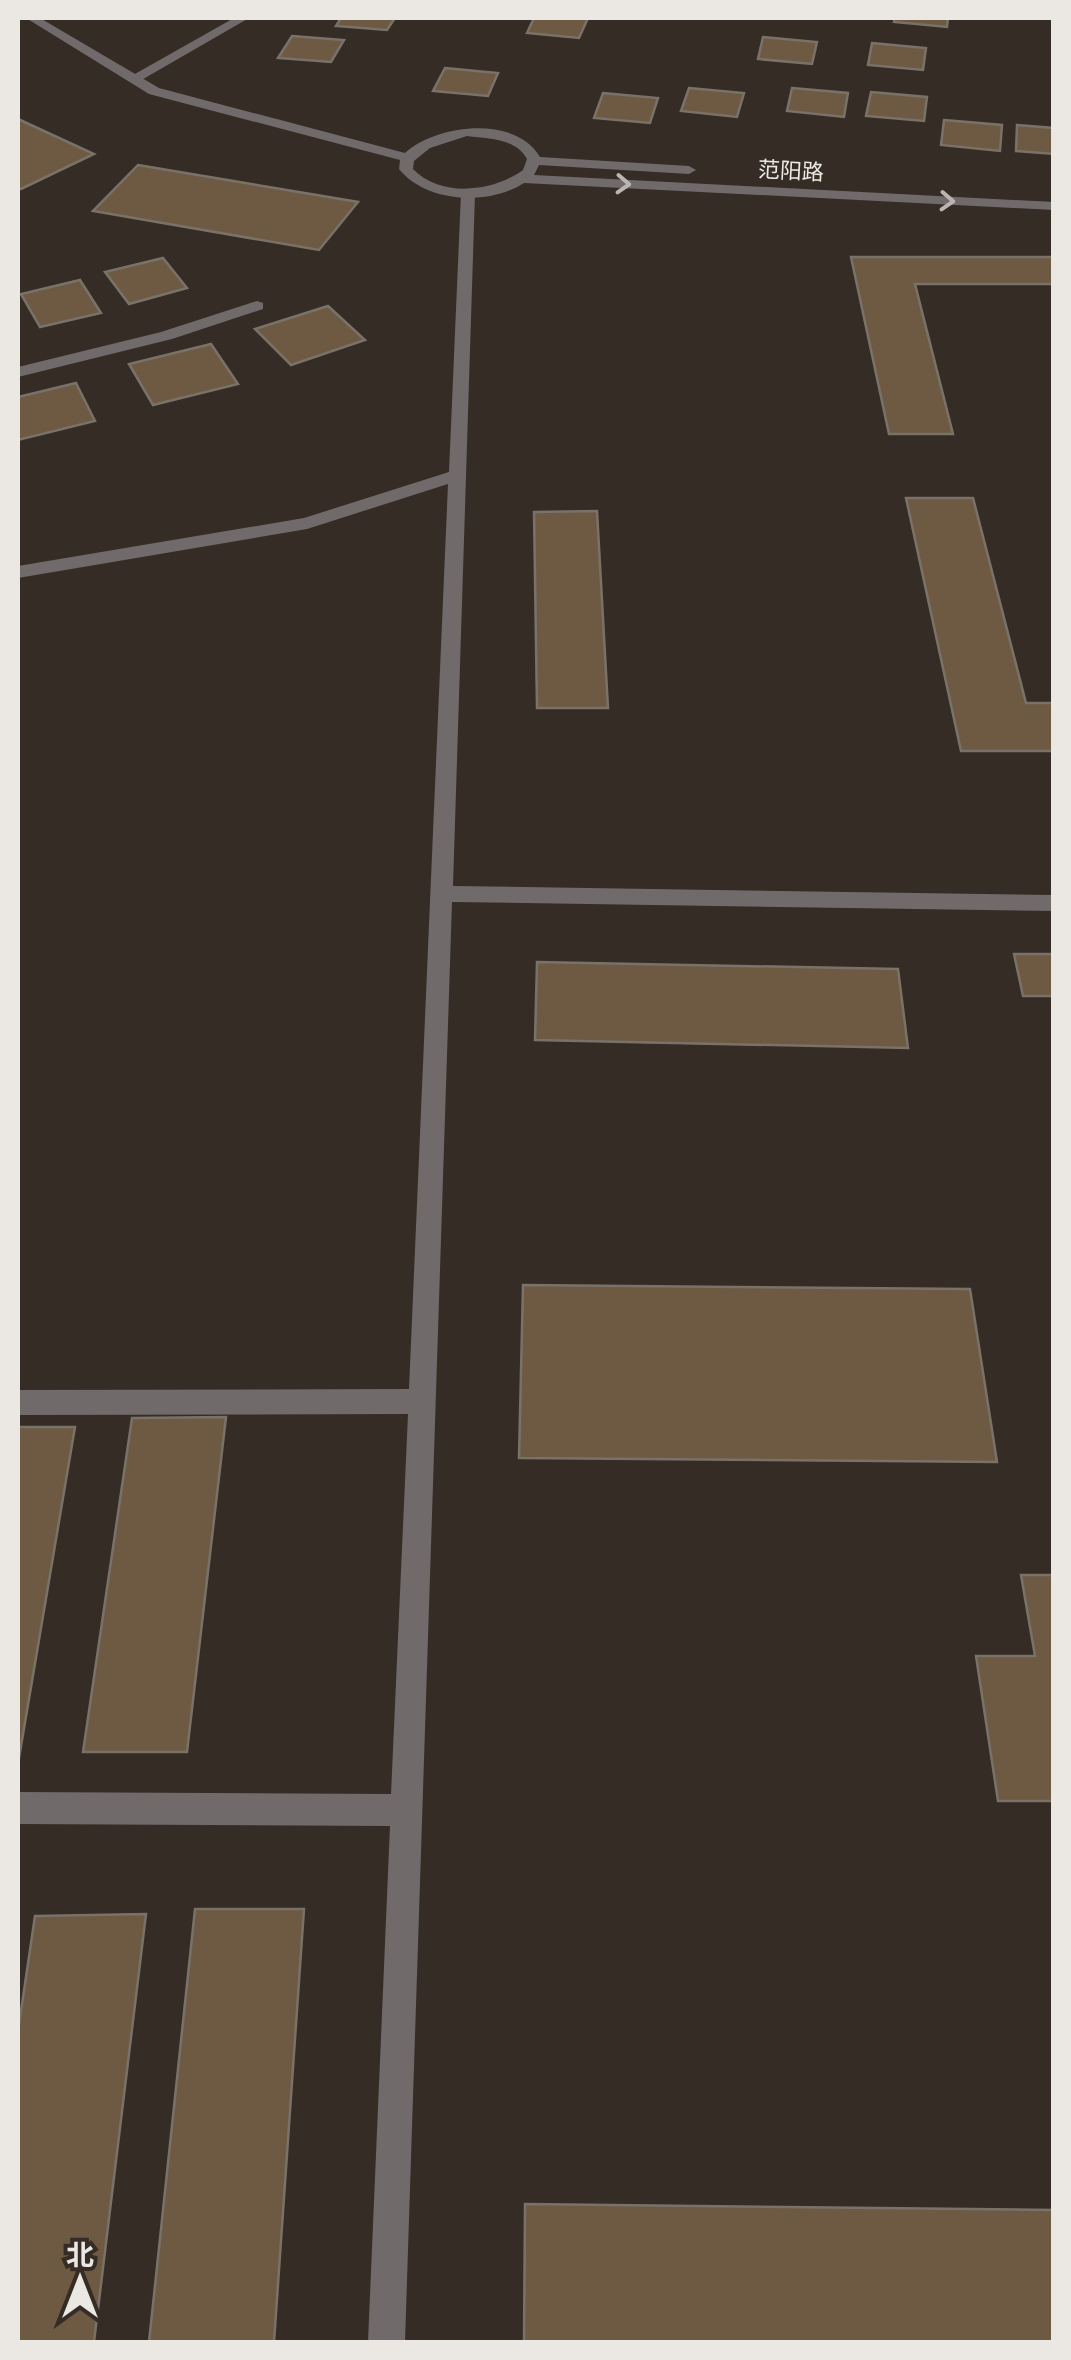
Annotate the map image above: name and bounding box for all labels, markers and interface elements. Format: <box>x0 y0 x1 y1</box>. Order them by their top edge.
street label: 范阳路 <box>757 155 825 185</box>
one-way arrow <box>615 173 631 194</box>
one-way arrow <box>940 190 956 211</box>
north arrow <box>30 2230 130 2330</box>
text: 北 <box>66 2237 94 2271</box>

